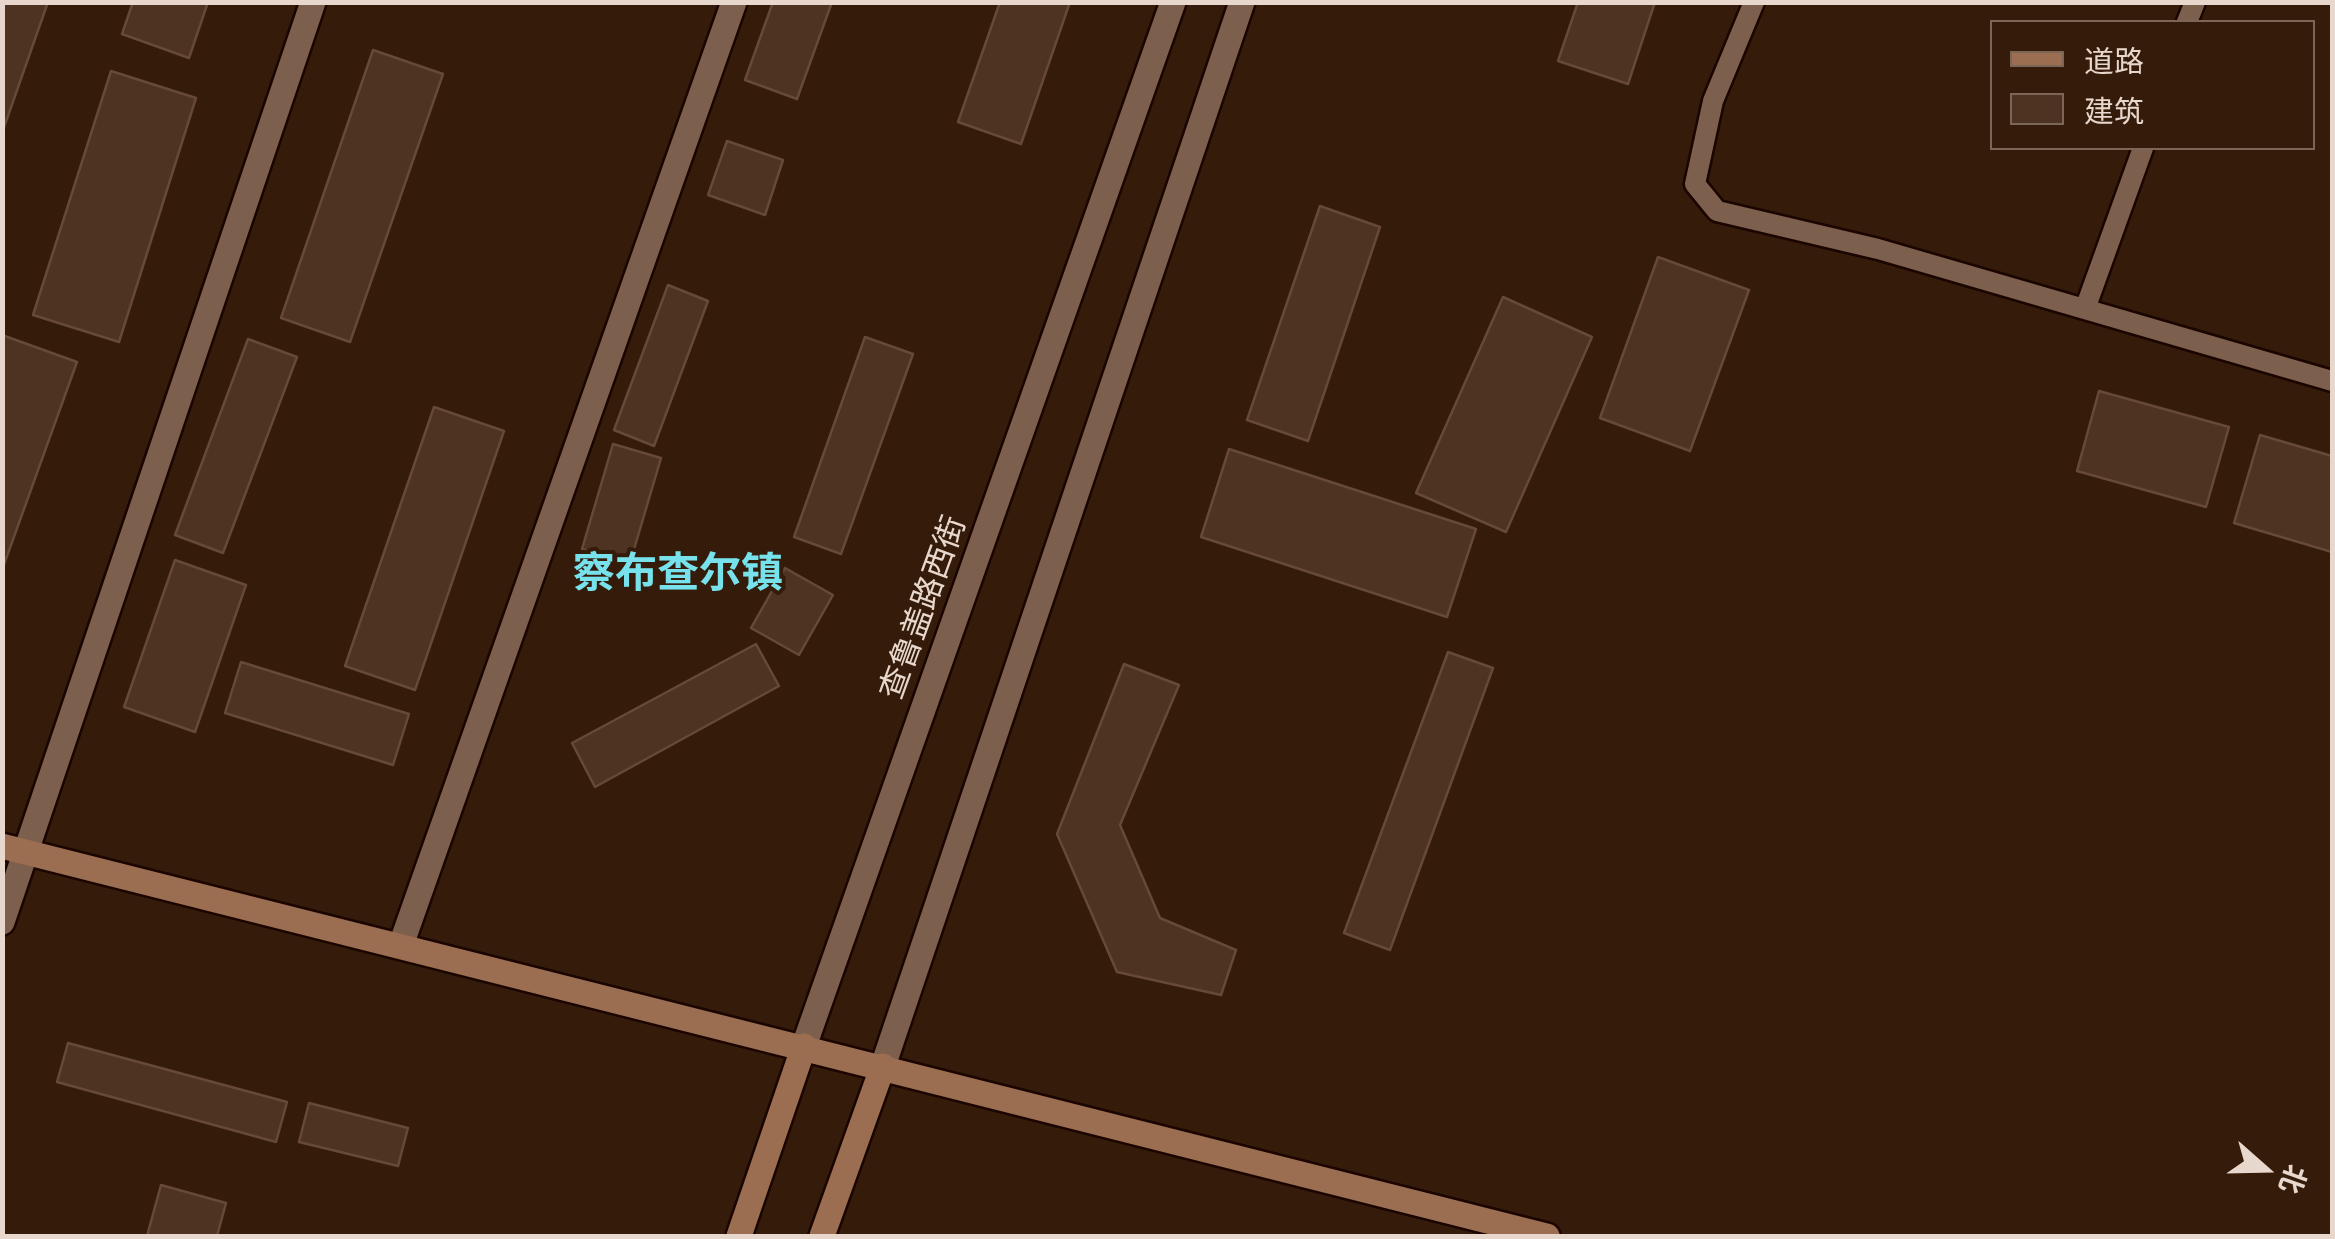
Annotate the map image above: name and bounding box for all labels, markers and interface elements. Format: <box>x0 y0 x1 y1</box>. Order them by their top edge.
legend <box>1990 20 2315 150</box>
text: 道路 <box>2084 41 2144 80</box>
text: 建筑 <box>2084 91 2144 130</box>
street label: 查鲁盖路西街 <box>873 511 975 705</box>
district label: 察布查尔镇 <box>573 550 783 600</box>
north arrow <box>2215 1119 2315 1219</box>
text: 北 <box>2271 1160 2316 1199</box>

